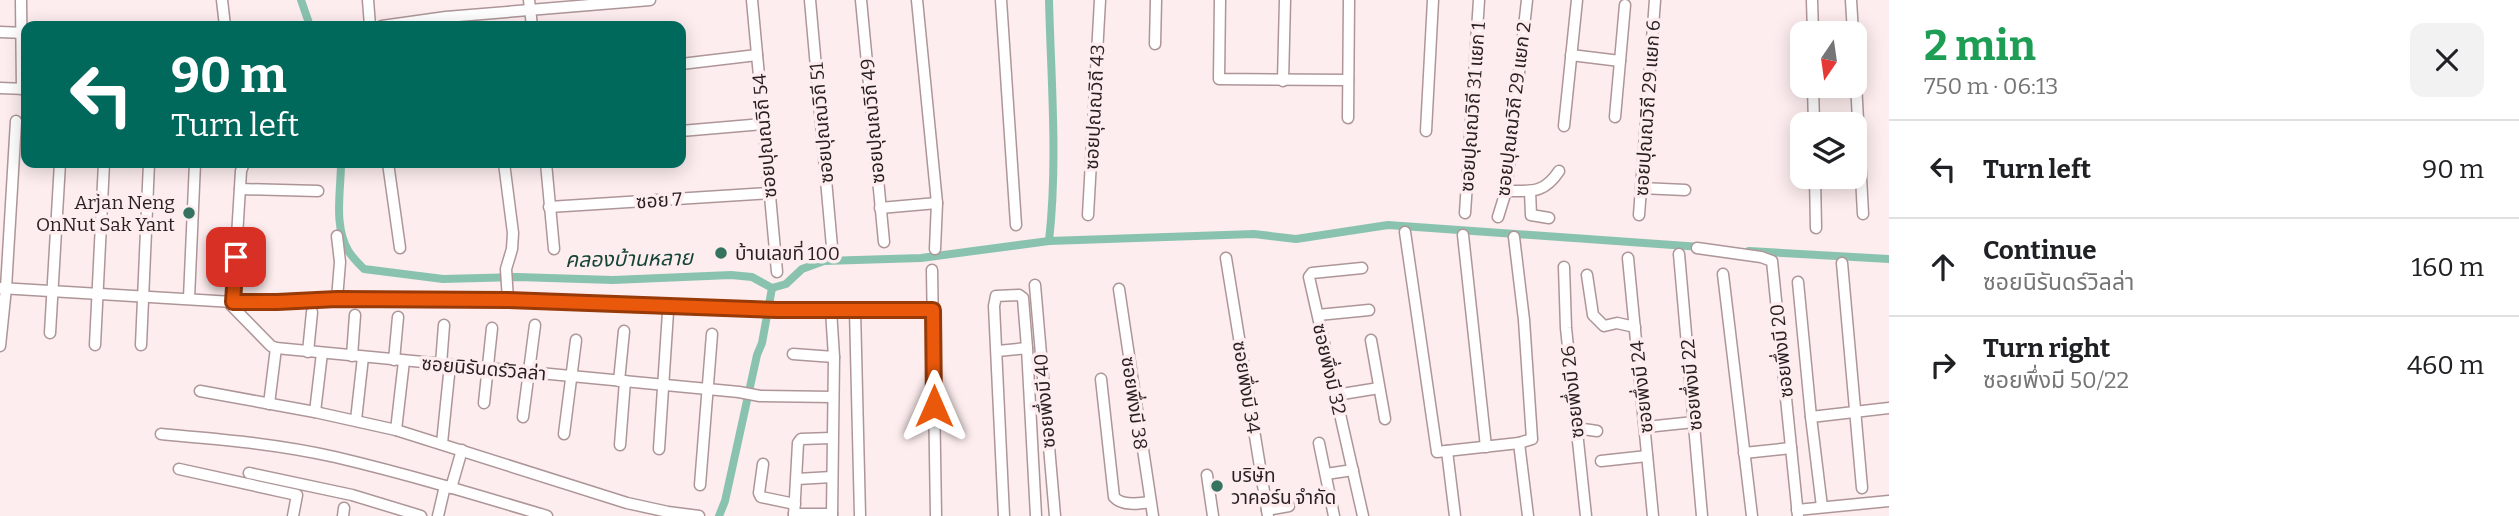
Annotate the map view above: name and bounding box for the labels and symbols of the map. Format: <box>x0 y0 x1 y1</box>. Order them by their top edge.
street label: ซอยปุณณวิถี 29 แยก 6 <box>1630 19 1665 197</box>
street label: ซอยปุณณวิถี 29 แยก 2 <box>1491 20 1536 198</box>
street label: ซอยปุณณวิถี 31 แยก 1 <box>1455 21 1490 193</box>
north arrow <box>1790 21 1867 98</box>
street label: ซอยปุณณวิถี 43 <box>1080 44 1109 170</box>
street label: ซอยปุณณวิถี 49 <box>856 57 889 185</box>
street label: ซอยปุณณวิถี 51 <box>805 61 838 184</box>
street label: ซอยปุณณวิถี 54 <box>748 73 781 199</box>
street label: ซอย 7 <box>635 187 683 214</box>
place label: Arjan Neng OnNut Sak Yant <box>36 191 175 236</box>
marker: Arjan Neng OnNut Sak Yant <box>181 205 197 221</box>
pin <box>206 227 266 287</box>
place label: บ้านเลขที่ 100 <box>735 240 840 265</box>
water label: คลองบ้านหลาย <box>565 245 695 273</box>
marker: บ้านเลขที่ 100 <box>713 245 729 261</box>
street label: ซอยพึ่งมี 20 <box>1763 303 1798 399</box>
street label: ซอยพึ่งมี 32 <box>1308 321 1353 417</box>
street label: ซอยพึ่งมี 22 <box>1674 338 1707 432</box>
street label: ซอยพึ่งมี 34 <box>1228 339 1267 435</box>
street label: ซอยพึ่งมี 24 <box>1623 339 1658 435</box>
street label: ซอยพึ่งมี 26 <box>1554 344 1589 440</box>
street label: ซอยนิรันดร์วิลล่า <box>421 352 547 385</box>
street label: ซอยพึ่งมี 40 <box>1027 353 1060 449</box>
street label: ซอยพึ่งมี 38 <box>1117 355 1154 451</box>
position arrow <box>897 369 971 443</box>
place label: บริษัท วาคอร์น จำกัด <box>1231 464 1336 509</box>
marker: บริษัท วาคอร์น จำกัด <box>1209 478 1225 494</box>

